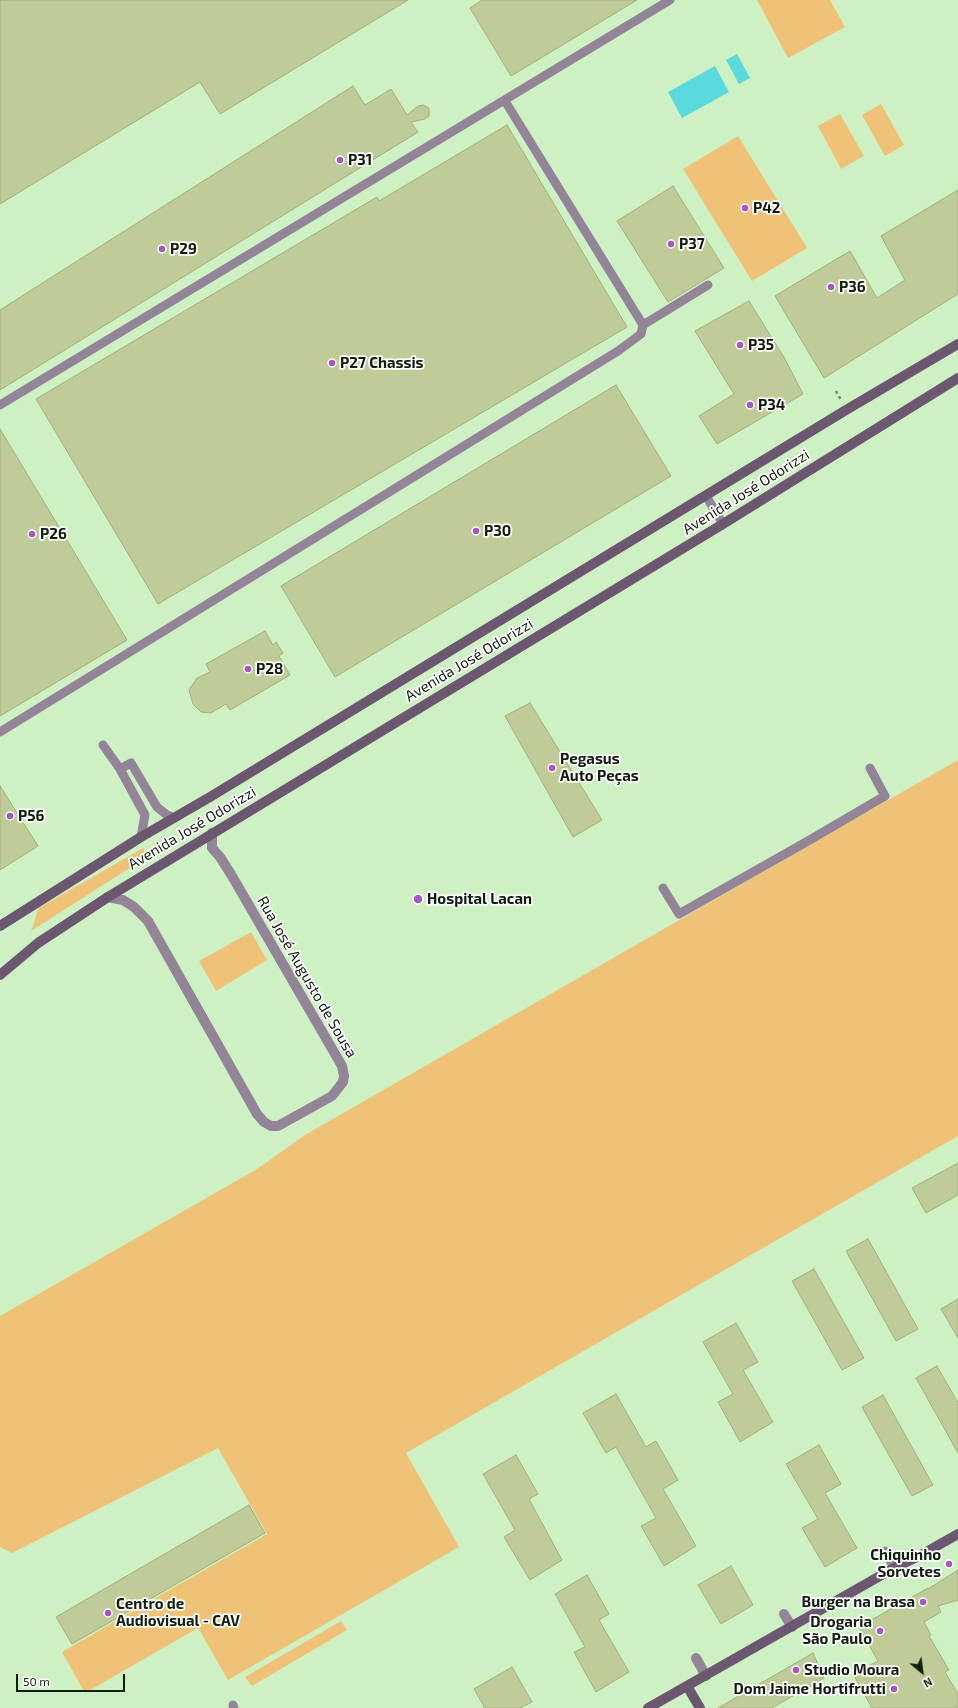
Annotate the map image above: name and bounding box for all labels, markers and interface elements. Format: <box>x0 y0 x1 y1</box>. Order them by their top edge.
place label: P31 <box>348 151 372 169</box>
marker: P31 <box>335 155 345 165</box>
place label: P42 <box>753 199 781 217</box>
marker: P42 <box>740 203 750 213</box>
place label: P37 <box>679 235 705 253</box>
marker: P37 <box>666 239 676 249</box>
place label: P29 <box>170 240 197 258</box>
marker: P29 <box>157 244 167 254</box>
place label: P36 <box>839 278 866 296</box>
marker: P36 <box>826 282 836 292</box>
place label: P35 <box>748 336 774 354</box>
marker: P35 <box>735 340 745 350</box>
place label: P27 Chassis <box>340 354 424 372</box>
marker: P27 Chassis <box>327 358 337 368</box>
place label: P34 <box>758 396 785 414</box>
marker: P34 <box>745 400 755 410</box>
street label: Avenida José Odorizzi <box>679 446 813 538</box>
place label: P30 <box>484 522 511 540</box>
place label: P26 <box>40 525 67 543</box>
marker: P30 <box>471 526 481 536</box>
marker: P26 <box>27 529 37 539</box>
street label: Avenida José Odorizzi <box>402 615 536 705</box>
place label: P28 <box>256 660 283 678</box>
marker: P28 <box>243 664 253 674</box>
place label: Pegasus Auto Peças <box>560 750 639 785</box>
marker: Pegasus Auto Peças <box>547 763 557 773</box>
street label: Avenida José Odorizzi <box>125 783 259 873</box>
place label: P56 <box>18 807 44 825</box>
marker: P56 <box>5 811 15 821</box>
place label: Hospital Lacan <box>427 890 532 908</box>
street label: Rua José Augusto de Sousa <box>253 893 361 1061</box>
marker: Hospital Lacan <box>412 893 424 905</box>
place label: Chiquinho Sorvetes <box>870 1546 941 1581</box>
marker: Chiquinho Sorvetes <box>944 1559 954 1569</box>
place label: Burger na Brasa <box>802 1593 915 1611</box>
place label: Centro de Audiovisual - CAV <box>116 1595 240 1630</box>
marker: Burger na Brasa <box>918 1597 928 1607</box>
marker: Centro de Audiovisual - CAV <box>103 1608 113 1618</box>
place label: Drogaria São Paulo <box>802 1613 872 1648</box>
marker: Drogaria São Paulo <box>875 1626 885 1636</box>
north arrow <box>902 1652 942 1692</box>
place label: Studio Moura <box>804 1661 899 1679</box>
marker: Studio Moura <box>791 1665 801 1675</box>
scale bar <box>18 1666 127 1692</box>
text: 50 m <box>23 1674 50 1688</box>
text: N <box>921 1675 935 1691</box>
place label: Dom Jaime Hortifrutti <box>734 1680 886 1698</box>
marker: Dom Jaime Hortifrutti <box>889 1684 899 1694</box>

